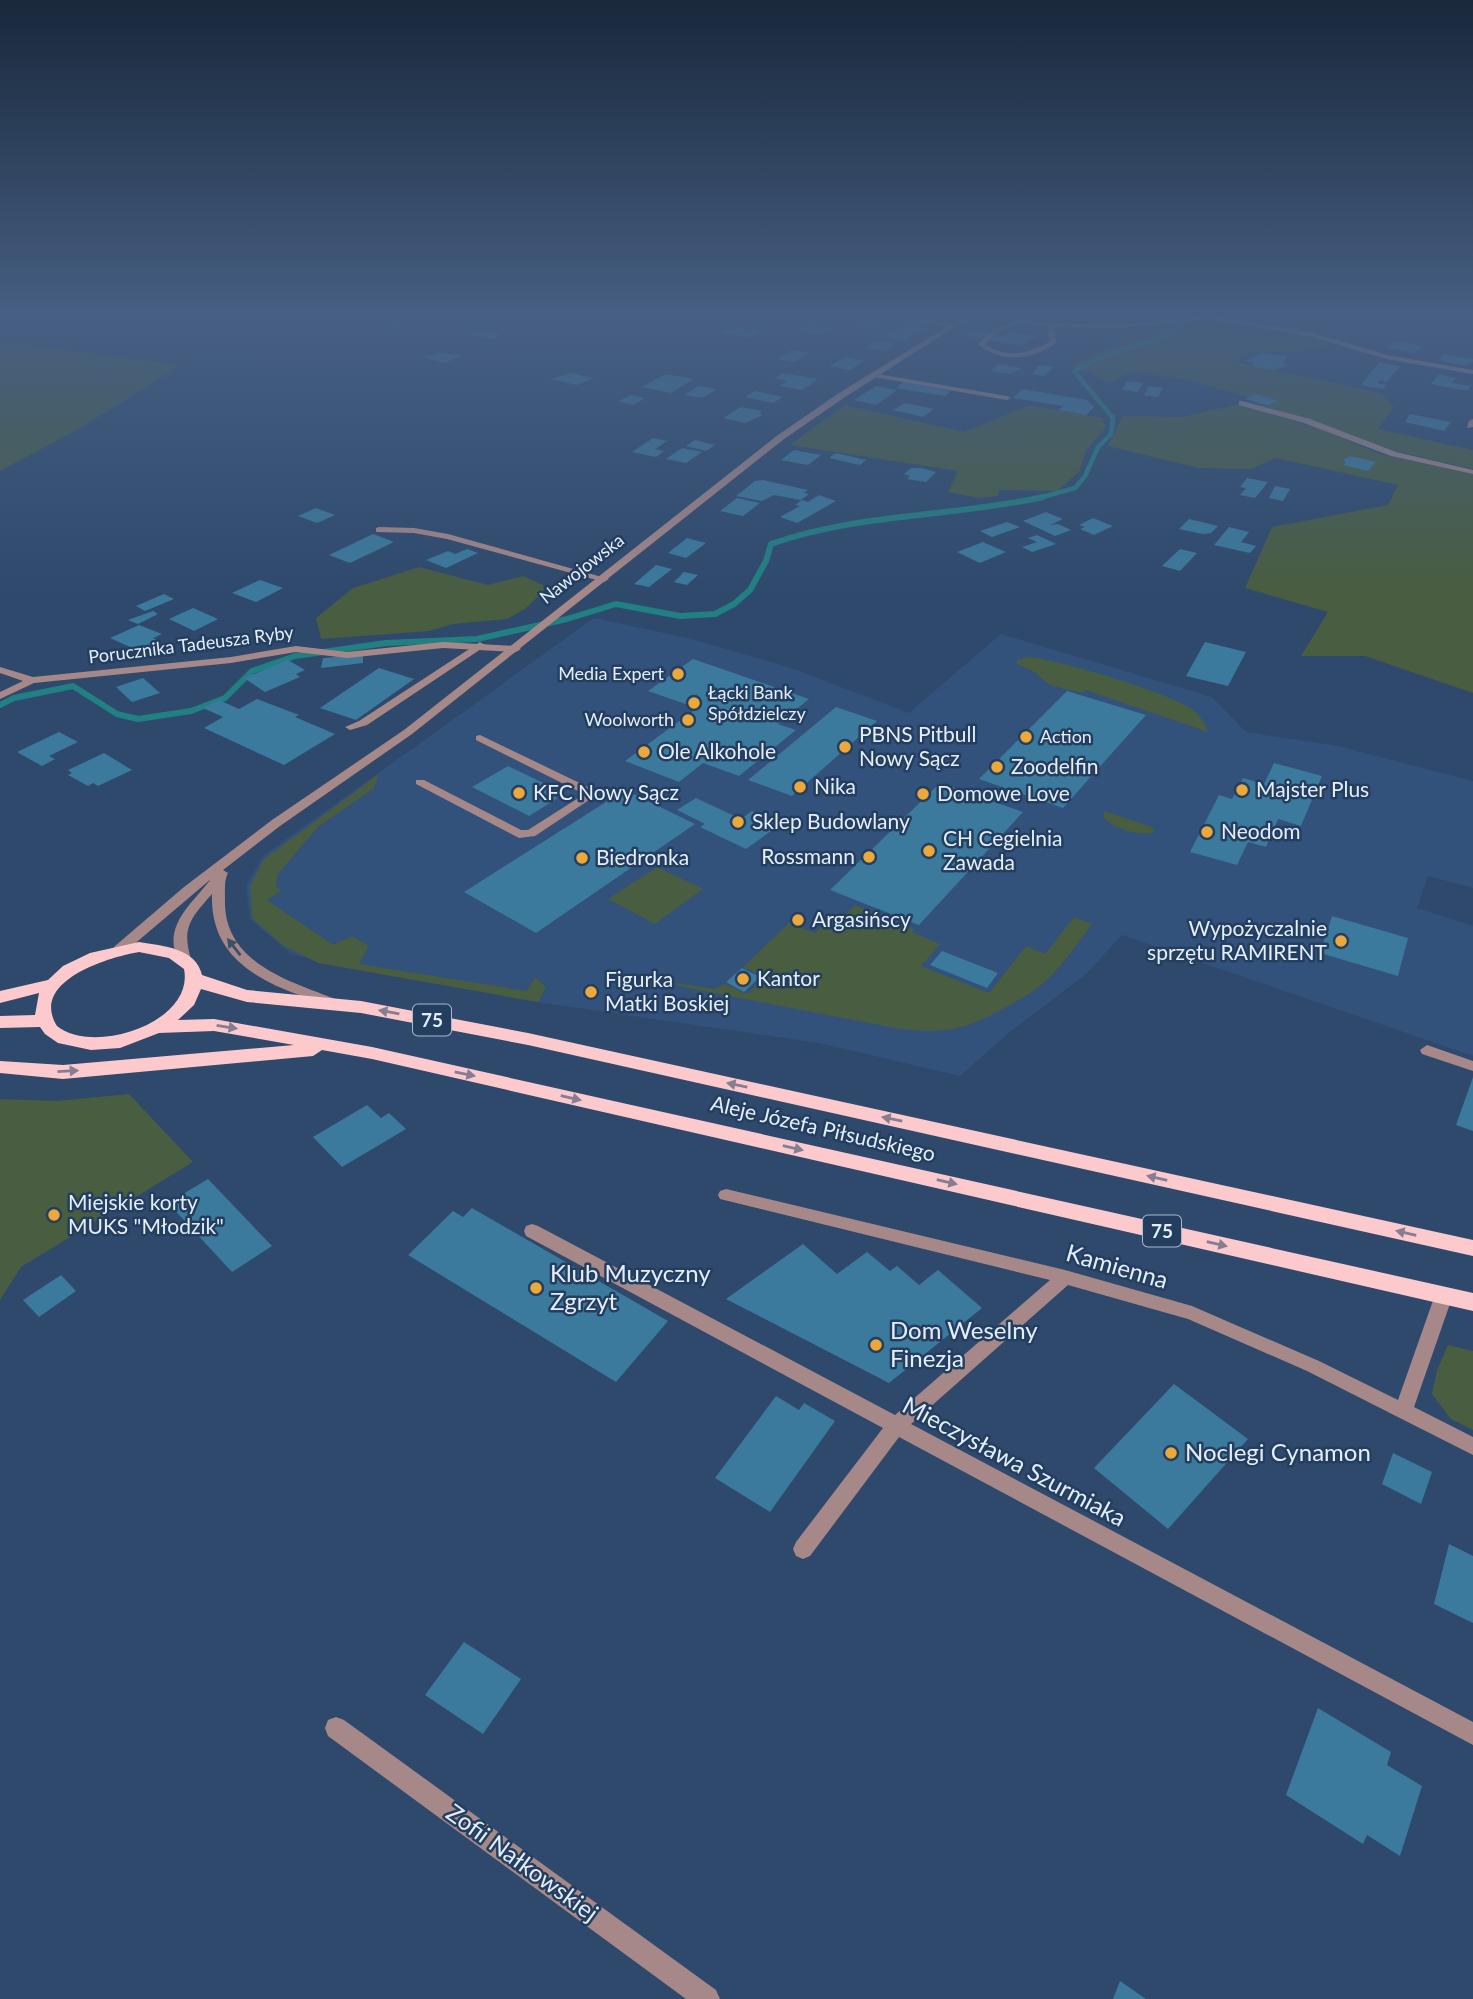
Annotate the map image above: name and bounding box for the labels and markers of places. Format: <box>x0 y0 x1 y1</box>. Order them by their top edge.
place label: Media Expert <box>558 662 665 684</box>
marker: Media Expert <box>670 666 686 682</box>
place label: Łącki Bank Spółdzielczy <box>708 681 806 724</box>
marker: Łącki Bank Spółdzielczy <box>686 695 702 711</box>
place label: Woolworth <box>584 708 674 730</box>
marker: Woolworth <box>680 712 696 728</box>
place label: PBNS Pitbull Nowy Sącz <box>859 721 976 770</box>
place label: Action <box>1040 725 1092 747</box>
marker: Action <box>1018 729 1034 745</box>
place label: Ole Alkohole <box>658 738 776 763</box>
marker: PBNS Pitbull Nowy Sącz <box>837 739 853 755</box>
marker: Ole Alkohole <box>636 744 652 760</box>
place label: Zoodelfin <box>1011 753 1099 778</box>
marker: Zoodelfin <box>989 759 1005 775</box>
place label: Nika <box>814 773 856 798</box>
place label: Majster Plus <box>1256 776 1369 801</box>
place label: KFC Nowy Sącz <box>533 779 679 804</box>
marker: Nika <box>792 779 808 795</box>
place label: Domowe Love <box>937 780 1070 805</box>
marker: Majster Plus <box>1234 782 1250 798</box>
marker: KFC Nowy Sącz <box>511 785 527 801</box>
marker: Domowe Love <box>915 786 931 802</box>
place label: Sklep Budowlany <box>752 808 910 833</box>
marker: Sklep Budowlany <box>730 814 746 830</box>
place label: Neodom <box>1221 818 1301 843</box>
marker: Neodom <box>1199 824 1215 840</box>
place label: CH Cegielnia Zawada <box>943 825 1063 874</box>
place label: Rossmann <box>761 843 855 868</box>
marker: CH Cegielnia Zawada <box>921 843 937 859</box>
place label: Biedronka <box>596 844 689 869</box>
marker: Rossmann <box>861 849 877 865</box>
marker: Biedronka <box>574 850 590 866</box>
place label: Argasińscy <box>812 906 911 931</box>
marker: Argasińscy <box>790 912 806 928</box>
place label: Wypożyczalnie sprzętu RAMIRENT <box>1147 915 1328 964</box>
marker: Wypożyczalnie sprzętu RAMIRENT <box>1333 933 1349 949</box>
place label: Kantor <box>757 965 820 990</box>
place label: Figurka Matki Boskiej <box>605 966 729 1015</box>
marker: Kantor <box>735 971 751 987</box>
marker: Figurka Matki Boskiej <box>583 984 599 1000</box>
place label: Miejskie korty MUKS "Młodzik" <box>68 1189 224 1238</box>
marker: Miejskie korty MUKS "Młodzik" <box>46 1207 62 1223</box>
place label: Klub Muzyczny Zgrzyt <box>550 1258 711 1315</box>
marker: Klub Muzyczny Zgrzyt <box>528 1280 544 1296</box>
place label: Dom Weselny Finezja <box>890 1315 1038 1372</box>
marker: Dom Weselny Finezja <box>868 1337 884 1353</box>
place label: Noclegi Cynamon <box>1185 1437 1371 1466</box>
marker: Noclegi Cynamon <box>1163 1445 1179 1461</box>

